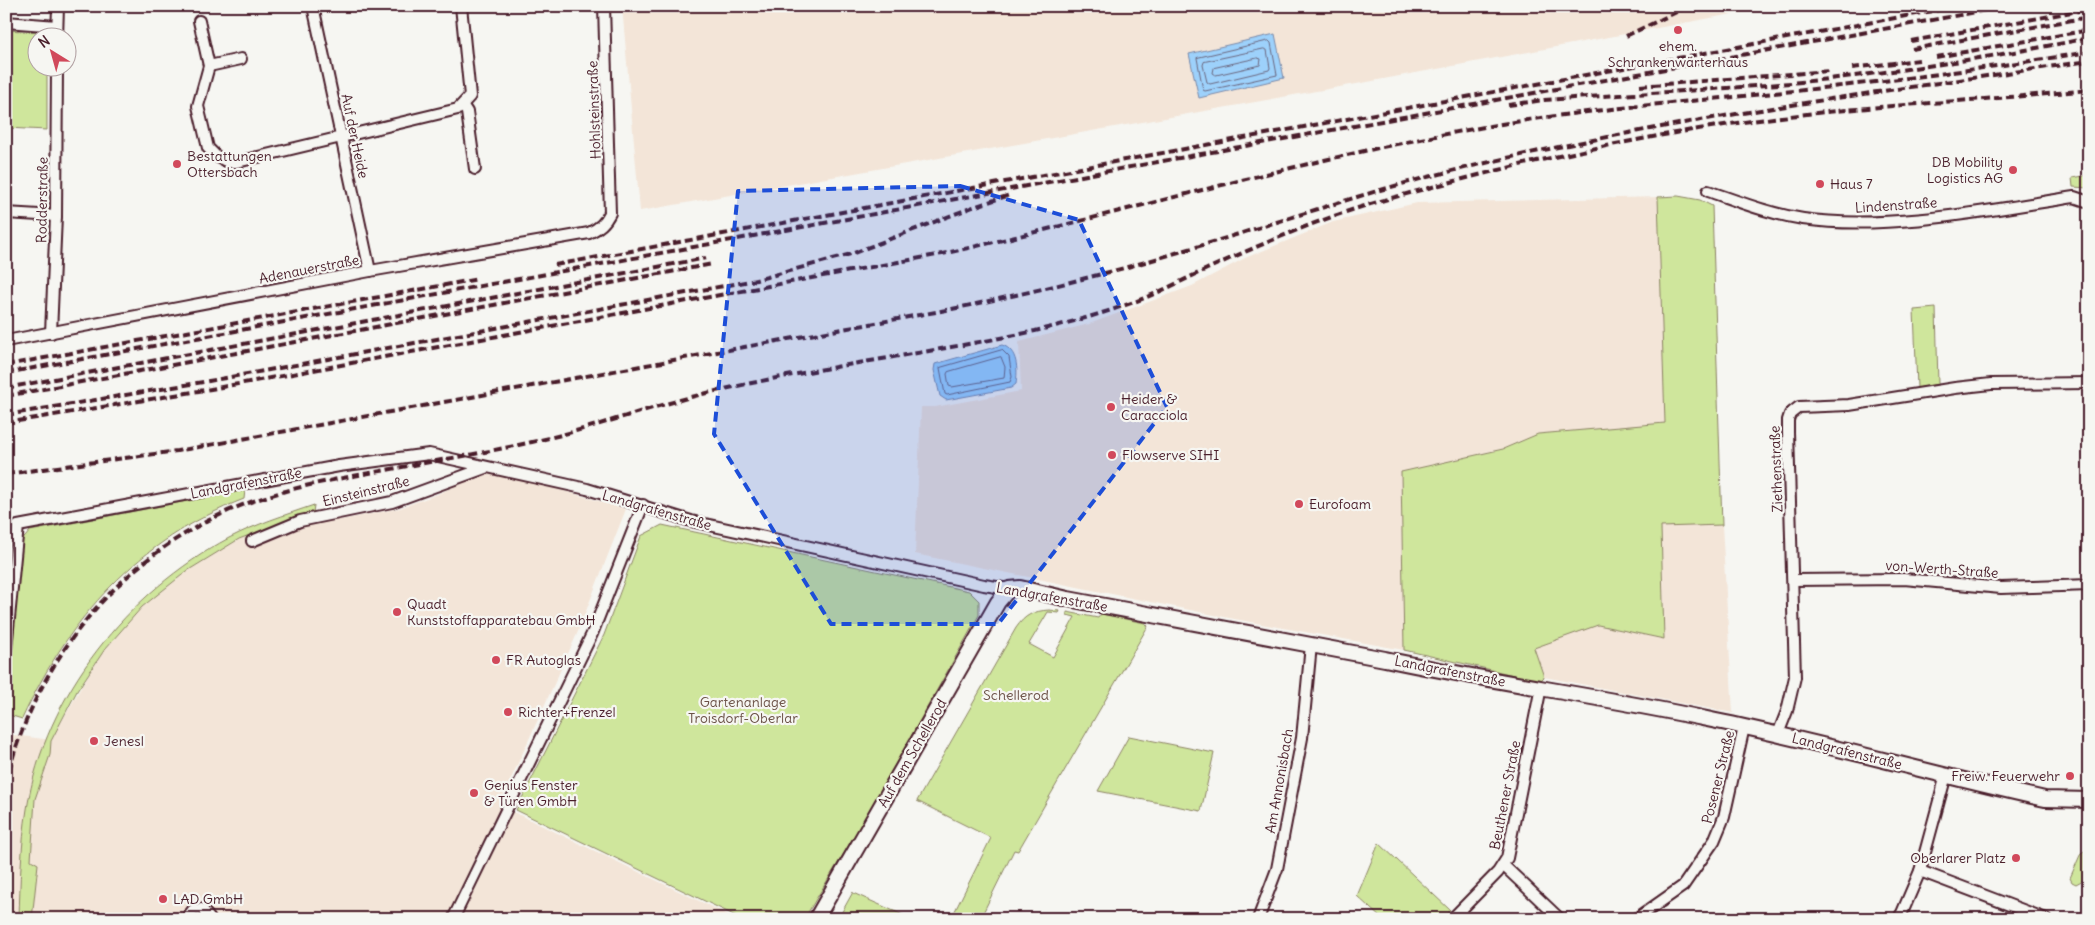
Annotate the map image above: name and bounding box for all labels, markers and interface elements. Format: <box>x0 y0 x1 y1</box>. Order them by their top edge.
marker: ehem. Schrankenwärterhaus <box>1672 24 1684 36</box>
north arrow <box>28 28 78 78</box>
text: N <box>35 32 53 52</box>
place label: ehem. Schrankenwärterhaus <box>1608 37 1748 71</box>
street label: Hohlsteinstraße <box>583 60 605 160</box>
street label: Auf der Heide <box>337 92 373 180</box>
place label: Bestattungen Ottersbach <box>187 147 272 181</box>
place label: DB Mobility Logistics AG <box>1927 153 2003 187</box>
street label: Rodderstraße <box>32 157 52 243</box>
marker: Bestattungen Ottersbach <box>171 158 183 170</box>
marker: DB Mobility Logistics AG <box>2007 164 2019 176</box>
place label: Haus 7 <box>1830 175 1873 193</box>
marker: Haus 7 <box>1814 178 1826 190</box>
street label: Lindenstraße <box>1854 193 1938 217</box>
street label: Adenauerstraße <box>257 250 361 288</box>
place label: Heider & Caracciola <box>1121 390 1188 424</box>
marker: Heider & Caracciola <box>1105 401 1117 413</box>
street label: Ziethenstraße <box>1765 425 1787 513</box>
place label: Flowserve SIHI <box>1122 446 1219 464</box>
marker: Flowserve SIHI <box>1106 449 1118 461</box>
street label: Landgrafenstraße <box>189 463 303 503</box>
street label: Einsteinstraße <box>321 472 411 510</box>
street label: Landgrafenstraße <box>600 486 714 534</box>
place label: Eurofoam <box>1309 495 1371 513</box>
marker: Eurofoam <box>1293 498 1305 510</box>
street label: von-Werth-Straße <box>1885 556 1999 582</box>
street label: Landgrafenstraße <box>995 578 1109 616</box>
place label: Quadt Kunststoffapparatebau GmbH <box>407 595 596 629</box>
marker: Quadt Kunststoffapparatebau GmbH <box>391 606 403 618</box>
place label: FR Autoglas <box>506 651 581 669</box>
street label: Landgrafenstraße <box>1393 651 1507 691</box>
marker: FR Autoglas <box>490 654 502 666</box>
park label: Schellerod <box>983 686 1049 704</box>
park label: Gartenanlage Troisdorf-Oberlar <box>688 693 798 727</box>
street label: Auf dem Schellerod <box>874 695 950 811</box>
place label: Richter+Frenzel <box>518 703 616 721</box>
marker: Richter+Frenzel <box>502 706 514 718</box>
street label: Am Annonisbach <box>1261 727 1297 835</box>
street label: Posener Straße <box>1698 728 1738 826</box>
street label: Landgrafenstraße <box>1790 729 1904 773</box>
place label: Jenesl <box>104 732 144 750</box>
marker: Jenesl <box>88 735 100 747</box>
street label: Beuthener Straße <box>1486 739 1524 851</box>
place label: Freiw. Feuerwehr <box>1951 767 2060 785</box>
marker: Freiw. Feuerwehr <box>2064 770 2076 782</box>
place label: Genius Fenster & Türen GmbH <box>484 776 578 810</box>
marker: Genius Fenster & Türen GmbH <box>468 787 480 799</box>
place label: Oberlarer Platz <box>1910 849 2006 867</box>
marker: Oberlarer Platz <box>2010 852 2022 864</box>
place label: LAD GmbH <box>173 890 243 908</box>
marker: LAD GmbH <box>157 893 169 905</box>

